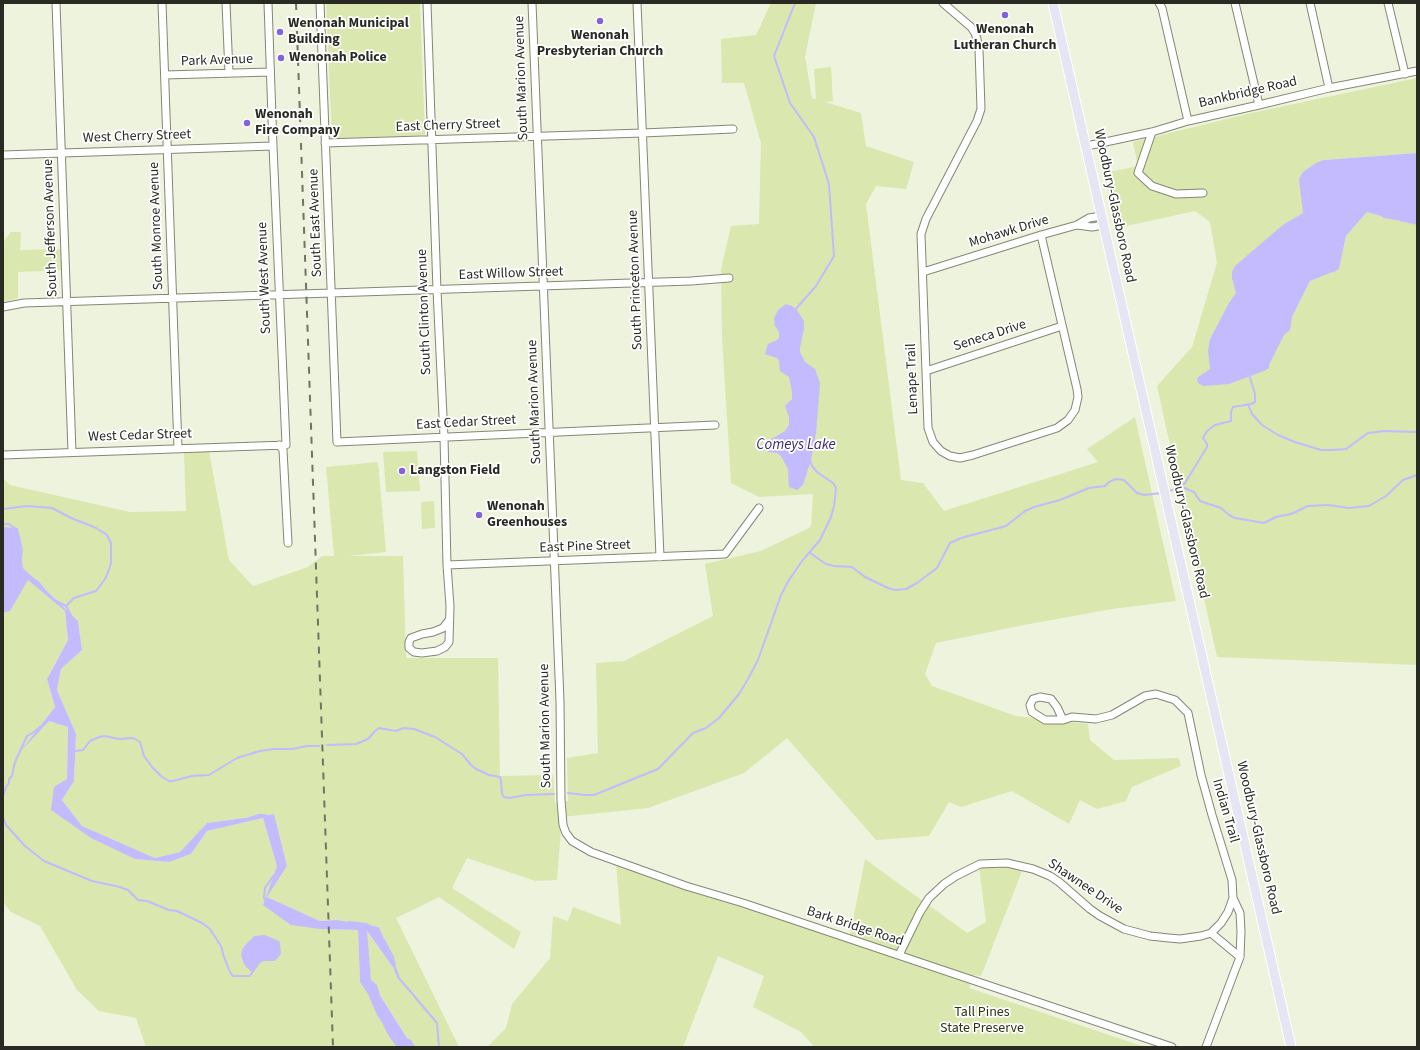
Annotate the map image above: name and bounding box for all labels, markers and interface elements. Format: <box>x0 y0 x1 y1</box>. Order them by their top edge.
marker: Wenonah Lutheran Church <box>1000 10 1010 20</box>
street label: South Marion Avenue <box>511 15 533 141</box>
place label: Wenonah Municipal Building <box>288 16 409 48</box>
marker: Wenonah Presbyterian Church <box>595 16 605 26</box>
place label: Wenonah Lutheran Church <box>953 22 1057 54</box>
marker: Wenonah Municipal Building <box>275 27 285 37</box>
place label: Wenonah Presbyterian Church <box>537 28 663 60</box>
place label: Wenonah Police <box>289 50 387 66</box>
street label: Park Avenue <box>181 51 253 71</box>
marker: Wenonah Police <box>276 53 286 63</box>
street label: Bankbridge Road <box>1197 74 1299 112</box>
place label: Wenonah Fire Company <box>255 107 340 140</box>
street label: East Cherry Street <box>395 116 501 136</box>
marker: Wenonah Fire Company <box>242 118 252 128</box>
street label: West Cherry Street <box>83 127 191 147</box>
street label: Woodbury-Glassboro Road <box>1089 128 1139 284</box>
street label: South Jefferson Avenue <box>40 159 62 297</box>
street label: South Monroe Avenue <box>146 162 168 290</box>
street label: South East Avenue <box>306 168 326 278</box>
street label: South Princeton Avenue <box>625 210 647 350</box>
street label: Mohawk Drive <box>967 212 1051 252</box>
street label: South West Avenue <box>255 222 275 334</box>
street label: South Clinton Avenue <box>414 249 436 375</box>
street label: East Willow Street <box>458 264 564 284</box>
street label: Seneca Drive <box>952 316 1028 356</box>
street label: South Marion Avenue <box>524 339 546 465</box>
street label: Lenape Trail <box>903 343 923 415</box>
street label: East Cedar Street <box>416 412 516 434</box>
street label: West Cedar Street <box>88 426 192 446</box>
water label: Comeys Lake <box>756 437 836 455</box>
street label: Woodbury-Glassboro Road <box>1160 444 1212 600</box>
place label: Langston Field <box>410 463 500 479</box>
marker: Langston Field <box>397 466 407 476</box>
place label: Wenonah Greenhouses <box>487 499 567 532</box>
marker: Wenonah Greenhouses <box>474 510 484 520</box>
street label: East Pine Street <box>539 537 631 557</box>
street label: South Marion Avenue <box>537 664 555 788</box>
street label: Woodbury-Glassboro Road <box>1232 760 1284 916</box>
street label: Indian Trail <box>1208 777 1242 845</box>
street label: Shawnee Drive <box>1044 856 1126 918</box>
street label: Bark Bridge Road <box>804 903 906 951</box>
park label: Tall Pines State Preserve <box>940 1005 1024 1038</box>

